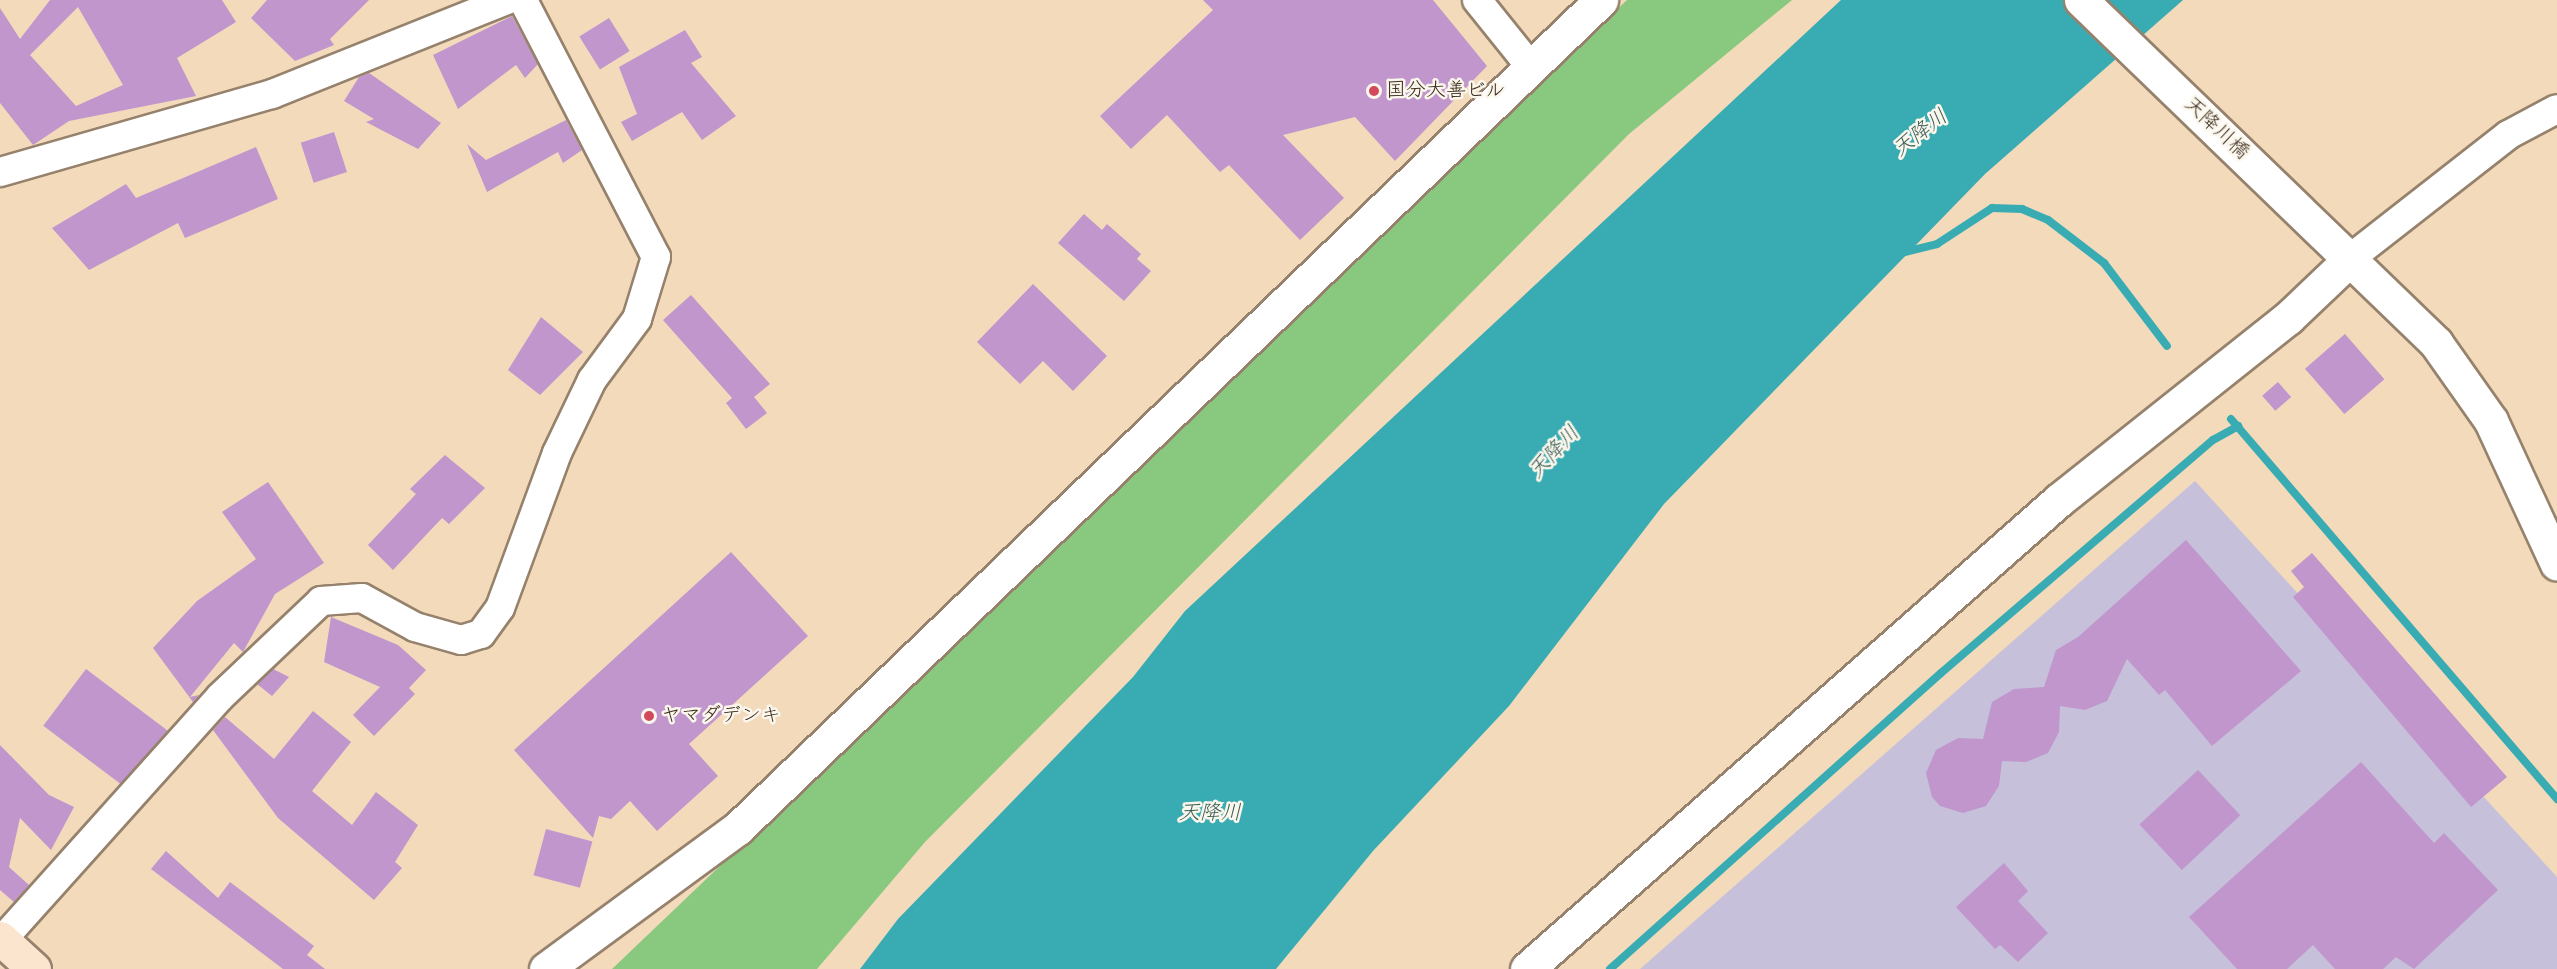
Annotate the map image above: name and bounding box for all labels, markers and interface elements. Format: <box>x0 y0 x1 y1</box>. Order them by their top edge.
place label: 国分大善ビル <box>1386 79 1506 103</box>
marker: 国分大善ビル <box>1367 84 1381 98</box>
street label: 天降川橋 <box>2179 93 2253 165</box>
water label: 天降川 <box>1888 105 1954 163</box>
water label: 天降川 <box>1524 421 1586 485</box>
place label: ヤマダデンキ <box>661 704 781 728</box>
marker: ヤマダデンキ <box>642 709 656 723</box>
water label: 天降川 <box>1179 801 1241 827</box>

